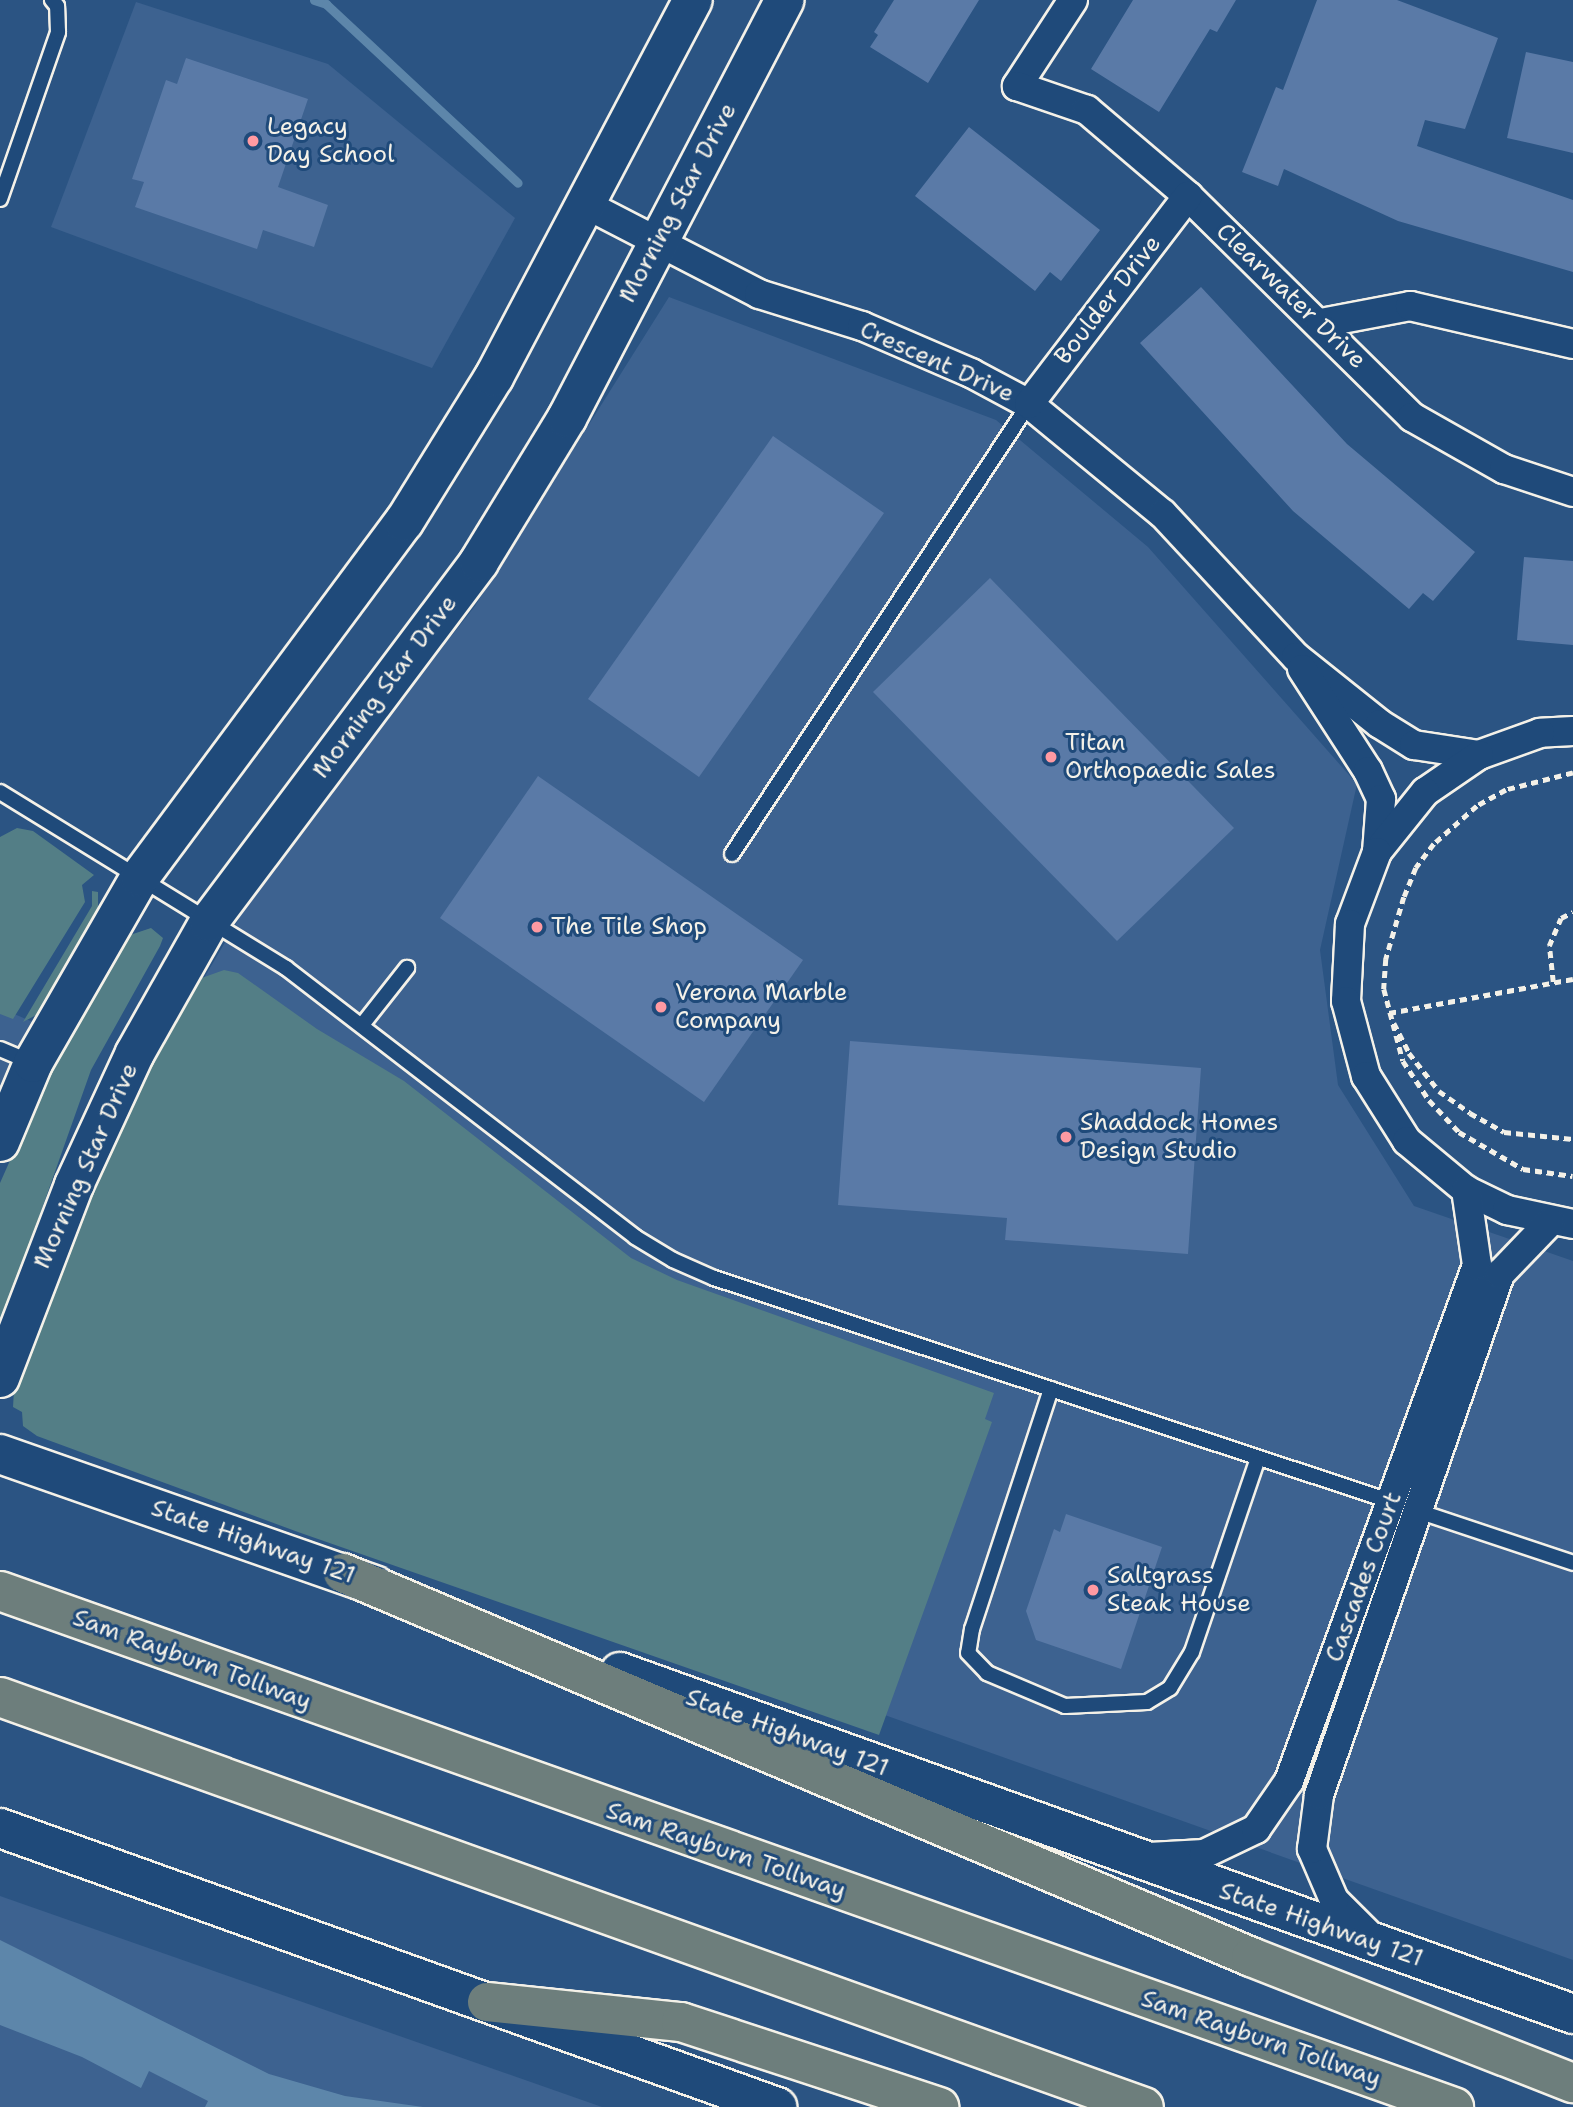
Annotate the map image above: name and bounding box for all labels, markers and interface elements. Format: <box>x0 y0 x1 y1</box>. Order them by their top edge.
street label: Morning Star Drive <box>613 98 743 308</box>
place label: Legacy Day School <box>267 113 394 169</box>
marker: Legacy Day School <box>245 133 261 149</box>
street label: Clearwater Drive <box>1210 217 1372 375</box>
street label: Boulder Drive <box>1049 230 1167 370</box>
street label: Crescent Drive <box>855 315 1019 409</box>
street label: Morning Star Drive <box>307 590 463 784</box>
place label: Titan Orthopaedic Sales <box>1065 729 1276 785</box>
marker: Titan Orthopaedic Sales <box>1043 749 1059 765</box>
place label: The Tile Shop <box>551 913 707 941</box>
marker: The Tile Shop <box>529 919 545 935</box>
place label: Verona Marble Company <box>675 979 848 1035</box>
marker: Verona Marble Company <box>653 999 669 1015</box>
street label: Morning Star Drive <box>28 1059 144 1273</box>
place label: Shaddock Homes Design Studio <box>1080 1109 1278 1165</box>
marker: Shaddock Homes Design Studio <box>1058 1129 1074 1145</box>
street label: Cascades Court <box>1320 1488 1408 1666</box>
street label: State Highway 121 <box>147 1494 359 1590</box>
place label: Saltgrass Steak House <box>1107 1562 1251 1618</box>
marker: Saltgrass Steak House <box>1085 1582 1101 1598</box>
street label: Sam Rayburn Tollway <box>69 1603 315 1717</box>
street label: State Highway 121 <box>682 1683 892 1783</box>
street label: Sam Rayburn Tollway <box>602 1796 850 1906</box>
street label: State Highway 121 <box>1215 1877 1427 1973</box>
street label: Sam Rayburn Tollway <box>1137 1984 1385 2094</box>

